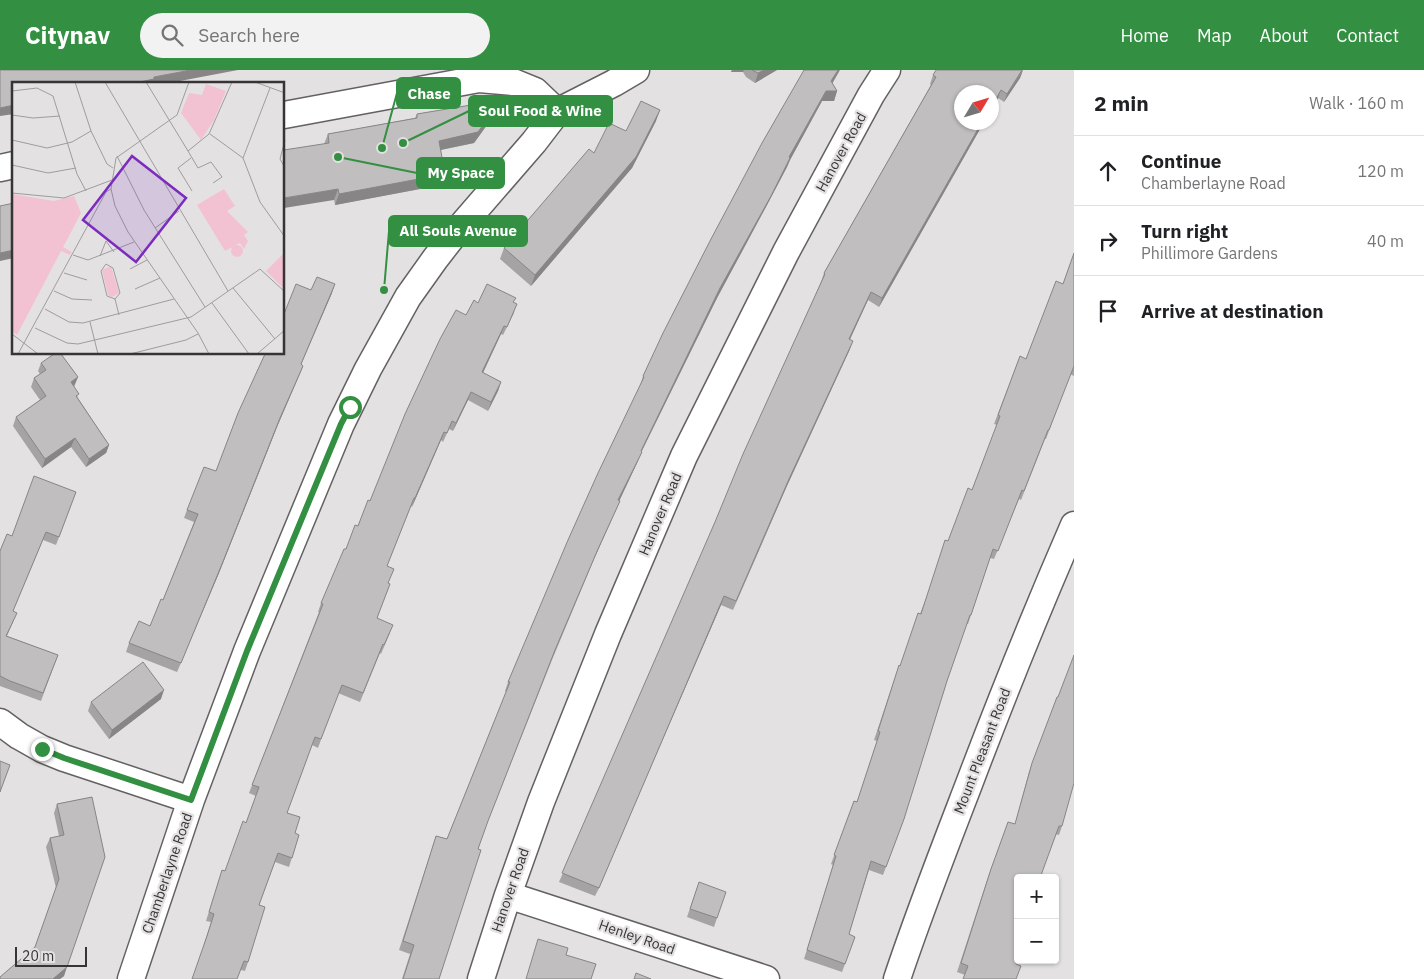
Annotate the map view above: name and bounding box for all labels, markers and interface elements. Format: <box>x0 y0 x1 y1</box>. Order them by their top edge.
search box <box>140 13 490 58</box>
text: Citynav <box>25 19 110 51</box>
icon: search <box>158 21 186 49</box>
text: Search here <box>198 23 300 47</box>
text: Home <box>1121 24 1169 47</box>
text: Map <box>1197 24 1232 47</box>
text: About <box>1260 24 1308 47</box>
text: Contact <box>1336 24 1399 47</box>
callout: Chase <box>397 78 460 108</box>
inset map <box>12 82 285 355</box>
text: Chase <box>407 84 451 103</box>
north arrow <box>954 85 999 130</box>
text: 2 min <box>1094 89 1149 117</box>
text: Walk · 160 m <box>1309 93 1404 113</box>
callout: Soul Food & Wine <box>469 96 612 126</box>
text: Soul Food & Wine <box>478 101 602 120</box>
street label: Hanover Road <box>812 109 870 195</box>
text: Continue <box>1141 149 1221 173</box>
icon: ahead <box>1094 157 1122 185</box>
callout: My Space <box>417 158 504 188</box>
text: 120 m <box>1357 161 1404 181</box>
text: My Space <box>428 163 494 182</box>
text: Chamberlayne Road <box>1141 173 1286 193</box>
callout: All Souls Avenue <box>389 216 527 246</box>
text: Turn right <box>1141 219 1228 243</box>
text: All Souls Avenue <box>399 221 517 240</box>
icon: right <box>1094 227 1122 255</box>
text: 40 m <box>1367 231 1404 251</box>
text: Phillimore Gardens <box>1141 243 1278 263</box>
icon: arrive <box>1094 297 1122 325</box>
text: Arrive at destination <box>1141 299 1324 323</box>
route start <box>339 396 362 419</box>
street label: Hanover Road <box>634 470 686 558</box>
street label: Mount Pleasant Road <box>950 685 1014 817</box>
route end <box>31 738 54 761</box>
street label: Chamberlayne Road <box>138 810 196 936</box>
street label: Hanover Road <box>487 845 533 935</box>
map controls <box>1014 874 1059 964</box>
button: + <box>1014 874 1059 919</box>
street label: Henley Road <box>597 916 677 958</box>
button: − <box>1014 919 1059 964</box>
scale bar <box>15 944 88 967</box>
text: 20 m <box>22 947 54 965</box>

